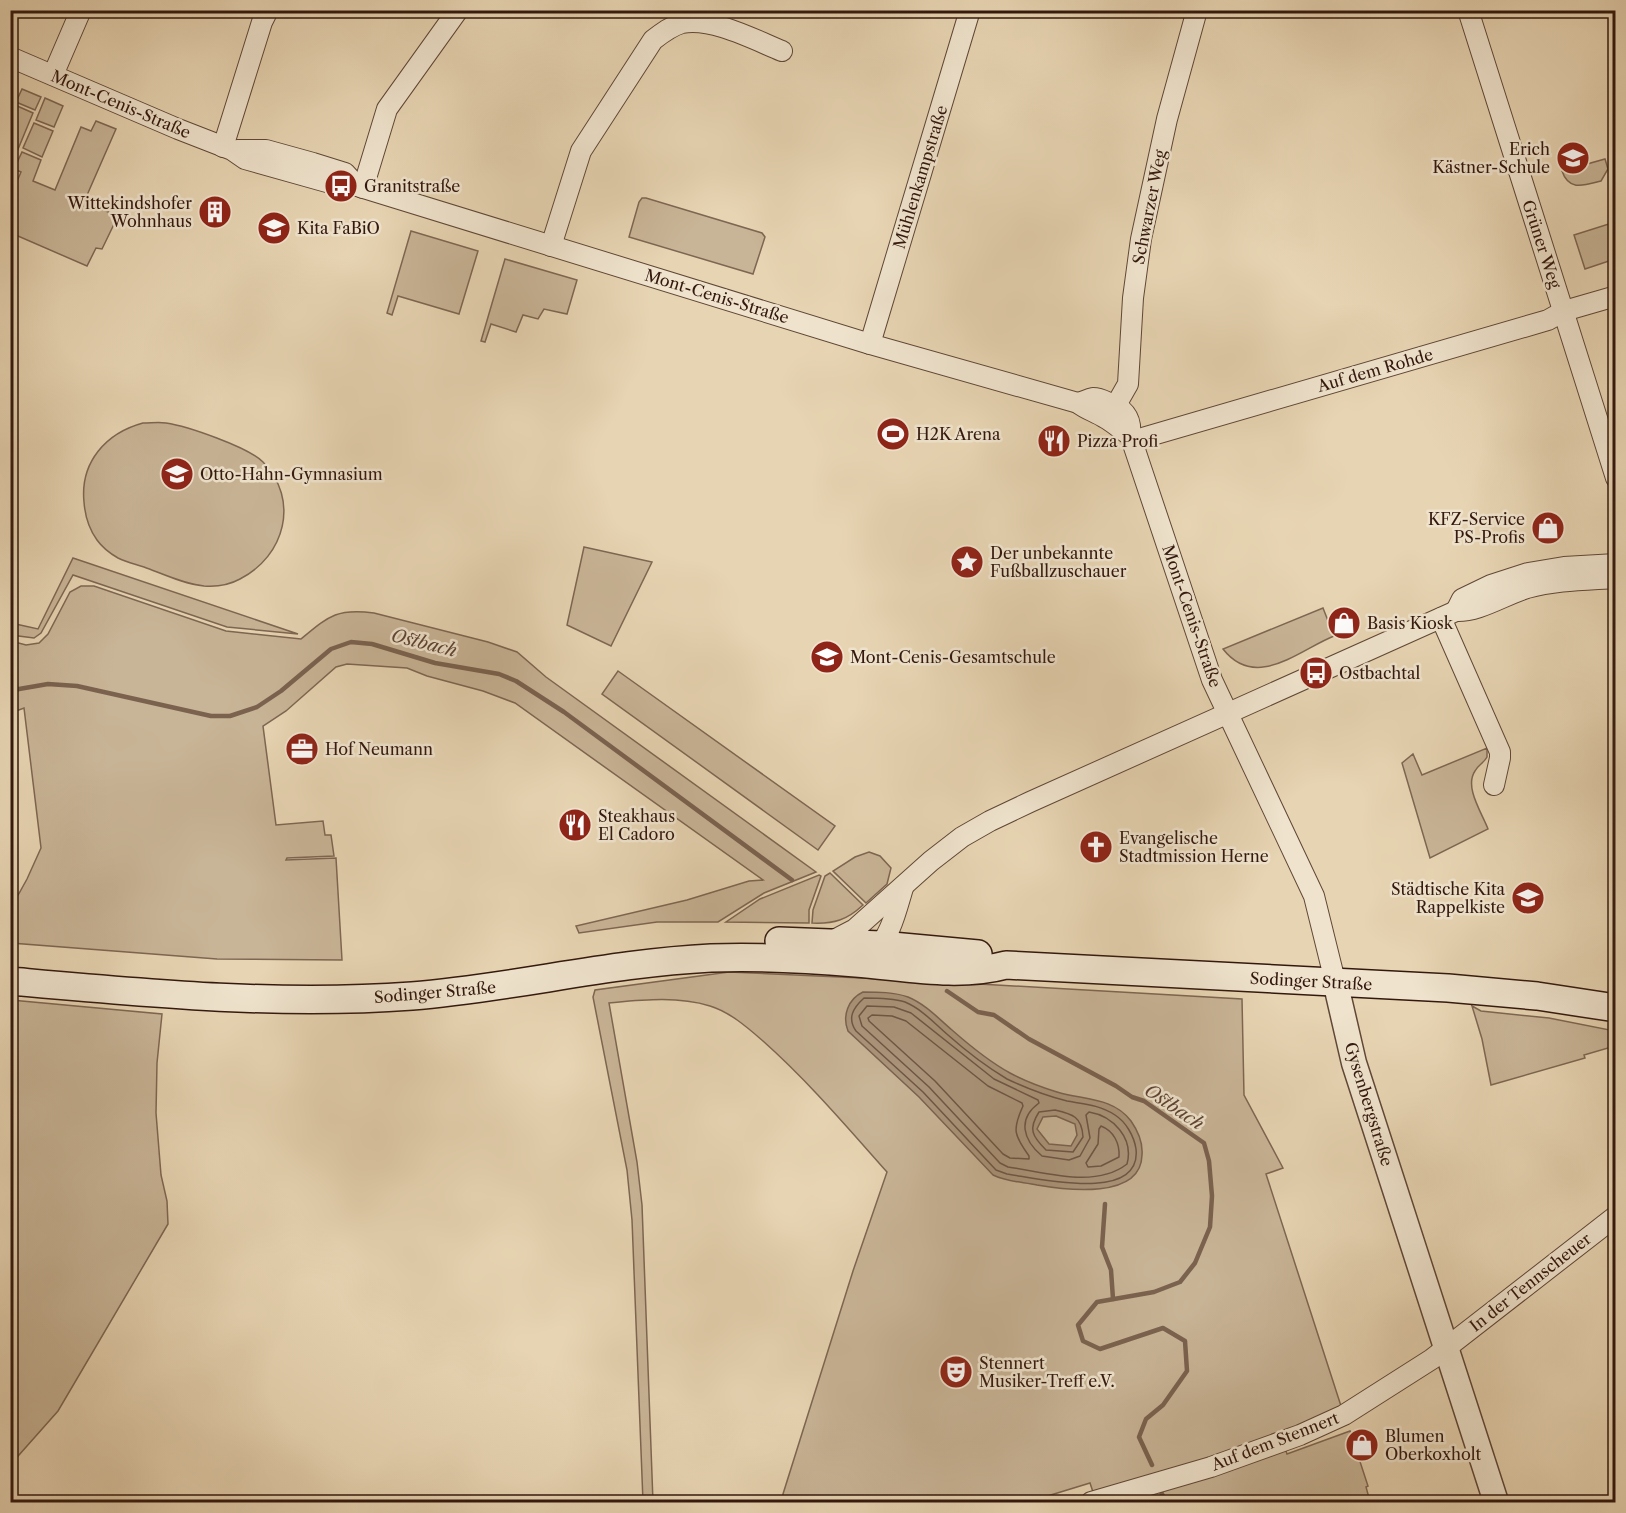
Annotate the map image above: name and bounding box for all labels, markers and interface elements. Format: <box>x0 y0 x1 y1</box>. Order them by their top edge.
street label: Mont-Cenis-Straße <box>48 66 194 142</box>
street label: Mühlenkampstraße <box>889 103 951 251</box>
place label: Erich Kästner-Schule <box>1433 139 1550 177</box>
school or university icon: Erich Kästner-Schule <box>1555 140 1591 176</box>
street label: Schwarzer Weg <box>1128 147 1170 266</box>
bus stop icon: Granitstraße <box>323 168 359 204</box>
place label: Granitstraße <box>364 176 460 196</box>
place label: Wittekindshofer Wohnhaus <box>67 193 192 231</box>
building icon: Wittekindshofer Wohnhaus <box>197 194 233 230</box>
street label: Grüner Weg <box>1518 197 1566 291</box>
school or university icon: Kita FaBiO <box>256 210 292 246</box>
place label: Kita FaBiO <box>297 218 380 238</box>
street label: Mont-Cenis-Straße <box>643 265 791 327</box>
street label: Auf dem Rohde <box>1314 344 1435 396</box>
sports icon: H2K Arena <box>875 416 911 452</box>
restaurant icon: Pizza Profi <box>1036 423 1072 459</box>
place label: H2K Arena <box>916 424 1001 444</box>
place label: Pizza Profi <box>1077 431 1158 451</box>
school or university icon: Otto-Hahn-Gymnasium <box>159 456 195 492</box>
place label: Otto-Hahn-Gymnasium <box>200 464 383 484</box>
place label: KFZ-Service PS-Profis <box>1428 509 1525 547</box>
shop icon: KFZ-Service PS-Profis <box>1530 510 1566 546</box>
street label: Mont-Cenis-Straße <box>1158 542 1226 690</box>
place label: Der unbekannte Fußballzuschauer <box>990 543 1127 581</box>
place icon: Der unbekannte Fußballzuschauer <box>949 544 985 580</box>
shop icon: Basis Kiosk <box>1326 605 1362 641</box>
place label: Basis Kiosk <box>1367 613 1454 633</box>
water label: Ostbach <box>389 624 459 662</box>
school or university icon: Mont-Cenis-Gesamtschule <box>809 639 845 675</box>
place label: Mont-Cenis-Gesamtschule <box>850 647 1056 667</box>
bus stop icon: Ostbachtal <box>1298 655 1334 691</box>
place label: Ostbachtal <box>1339 663 1420 683</box>
office icon: Hof Neumann <box>284 731 320 767</box>
place label: Hof Neumann <box>325 739 433 759</box>
place label: Steakhaus El Cadoro <box>598 806 675 844</box>
restaurant icon: Steakhaus El Cadoro <box>557 807 593 843</box>
place label: Evangelische Stadtmission Herne <box>1119 828 1269 866</box>
church icon: Evangelische Stadtmission Herne <box>1078 829 1114 865</box>
place label: Städtische Kita Rappelkiste <box>1391 879 1506 917</box>
school or university icon: Städtische Kita Rappelkiste <box>1510 880 1546 916</box>
street label: Sodinger Straße <box>1249 968 1373 994</box>
street label: Sodinger Straße <box>373 977 497 1007</box>
street label: Gysenbergstraße <box>1341 1039 1397 1169</box>
water label: Ostbach <box>1140 1079 1208 1135</box>
street label: In der Tennscheuer <box>1465 1228 1595 1336</box>
place label: Stennert Musiker-Treff e.V. <box>979 1353 1115 1391</box>
theatre icon: Stennert Musiker-Treff e.V. <box>938 1354 974 1390</box>
street label: Auf dem Stennert <box>1208 1407 1342 1475</box>
place label: Blumen Oberkoxholt <box>1385 1426 1482 1464</box>
shop icon: Blumen Oberkoxholt <box>1344 1427 1380 1463</box>

